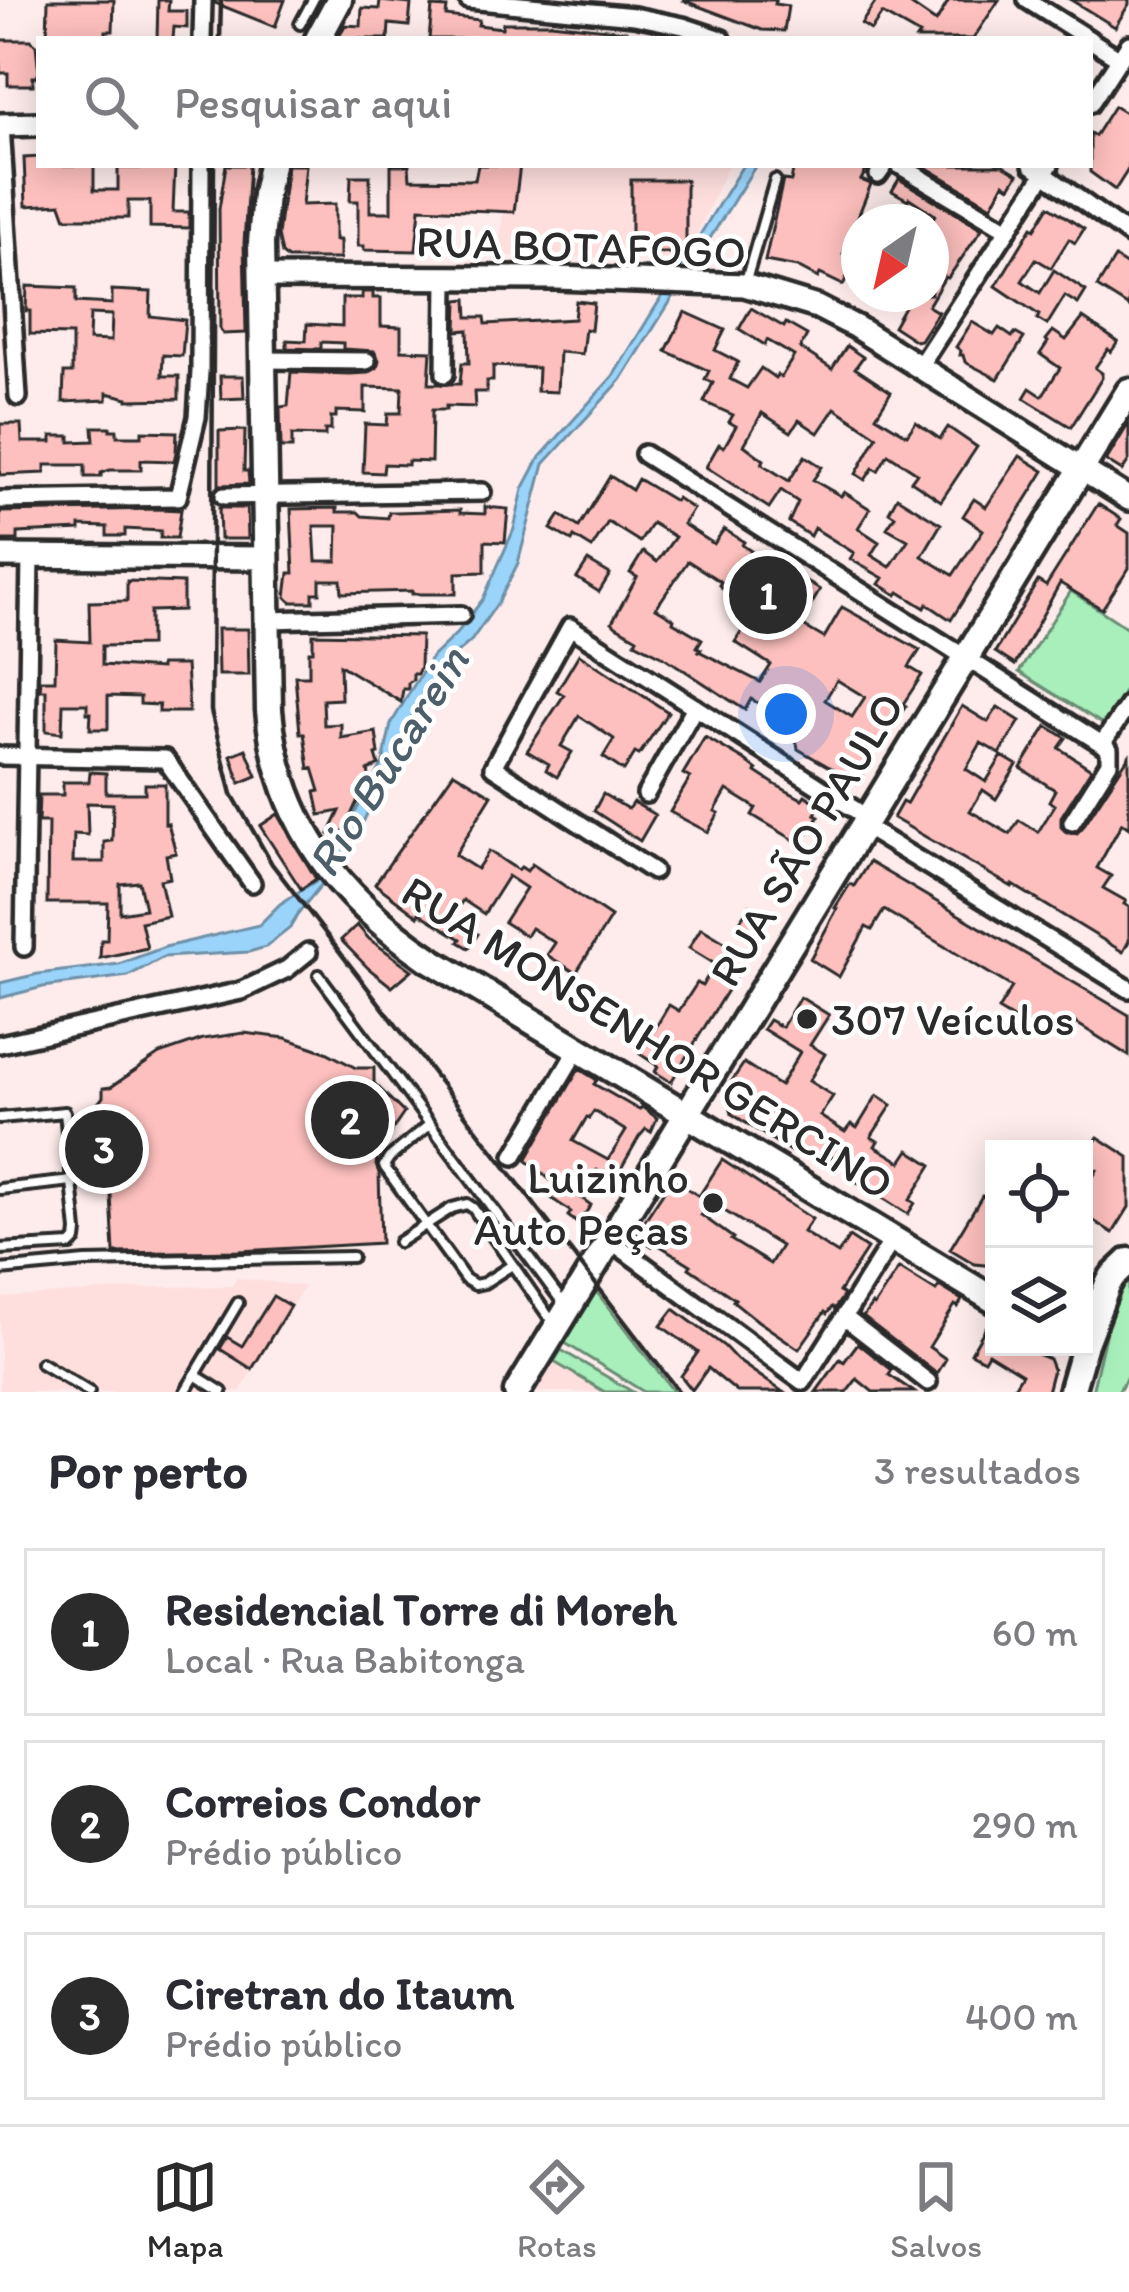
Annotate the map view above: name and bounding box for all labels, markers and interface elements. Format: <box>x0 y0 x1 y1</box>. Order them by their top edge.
search box <box>36 36 1093 168</box>
icon: search <box>78 69 144 135</box>
text: Pesquisar aqui <box>174 75 452 129</box>
north arrow <box>841 204 949 312</box>
street label: RUA BOTAFOGO <box>415 213 747 279</box>
pin: 1 <box>729 550 807 640</box>
water label: Rio Bucarein <box>293 634 481 887</box>
street label: RUA SÃO PAULO <box>697 682 915 996</box>
your location <box>756 684 816 744</box>
street label: RUA MONSENHOR GERCINO <box>392 863 904 1211</box>
place label: 307 Veículos <box>831 992 1075 1046</box>
marker: 307 Veículos <box>794 1006 820 1032</box>
pin: 2 <box>311 1075 389 1165</box>
pin: 3 <box>65 1104 143 1194</box>
map controls <box>985 1140 1093 1356</box>
button: locate <box>985 1140 1093 1248</box>
place label: Luizinho Auto Peças <box>474 1150 689 1256</box>
marker: Luizinho Auto Peças <box>700 1190 726 1216</box>
button: layers <box>985 1248 1093 1356</box>
text: Por perto <box>48 1440 248 1501</box>
text: 3 resultados <box>874 1447 1081 1494</box>
text: Residencial Torre di Moreh <box>165 1582 677 1636</box>
text: 1 <box>81 1609 99 1656</box>
text: 60 m <box>992 1609 1078 1656</box>
text: Local · Rua Babitonga <box>165 1636 525 1683</box>
text: Correios Condor <box>165 1774 480 1828</box>
text: 2 <box>80 1801 100 1848</box>
text: 290 m <box>971 1801 1078 1848</box>
text: Prédio público <box>165 1828 402 1875</box>
text: Ciretran do Itaum <box>165 1966 514 2020</box>
text: 3 <box>79 1993 101 2040</box>
text: 400 m <box>965 1993 1078 2040</box>
text: Prédio público <box>165 2020 402 2067</box>
tab: Mapa <box>147 2154 224 2265</box>
tab: Rotas <box>517 2154 597 2265</box>
tab: Salvos <box>890 2154 982 2265</box>

